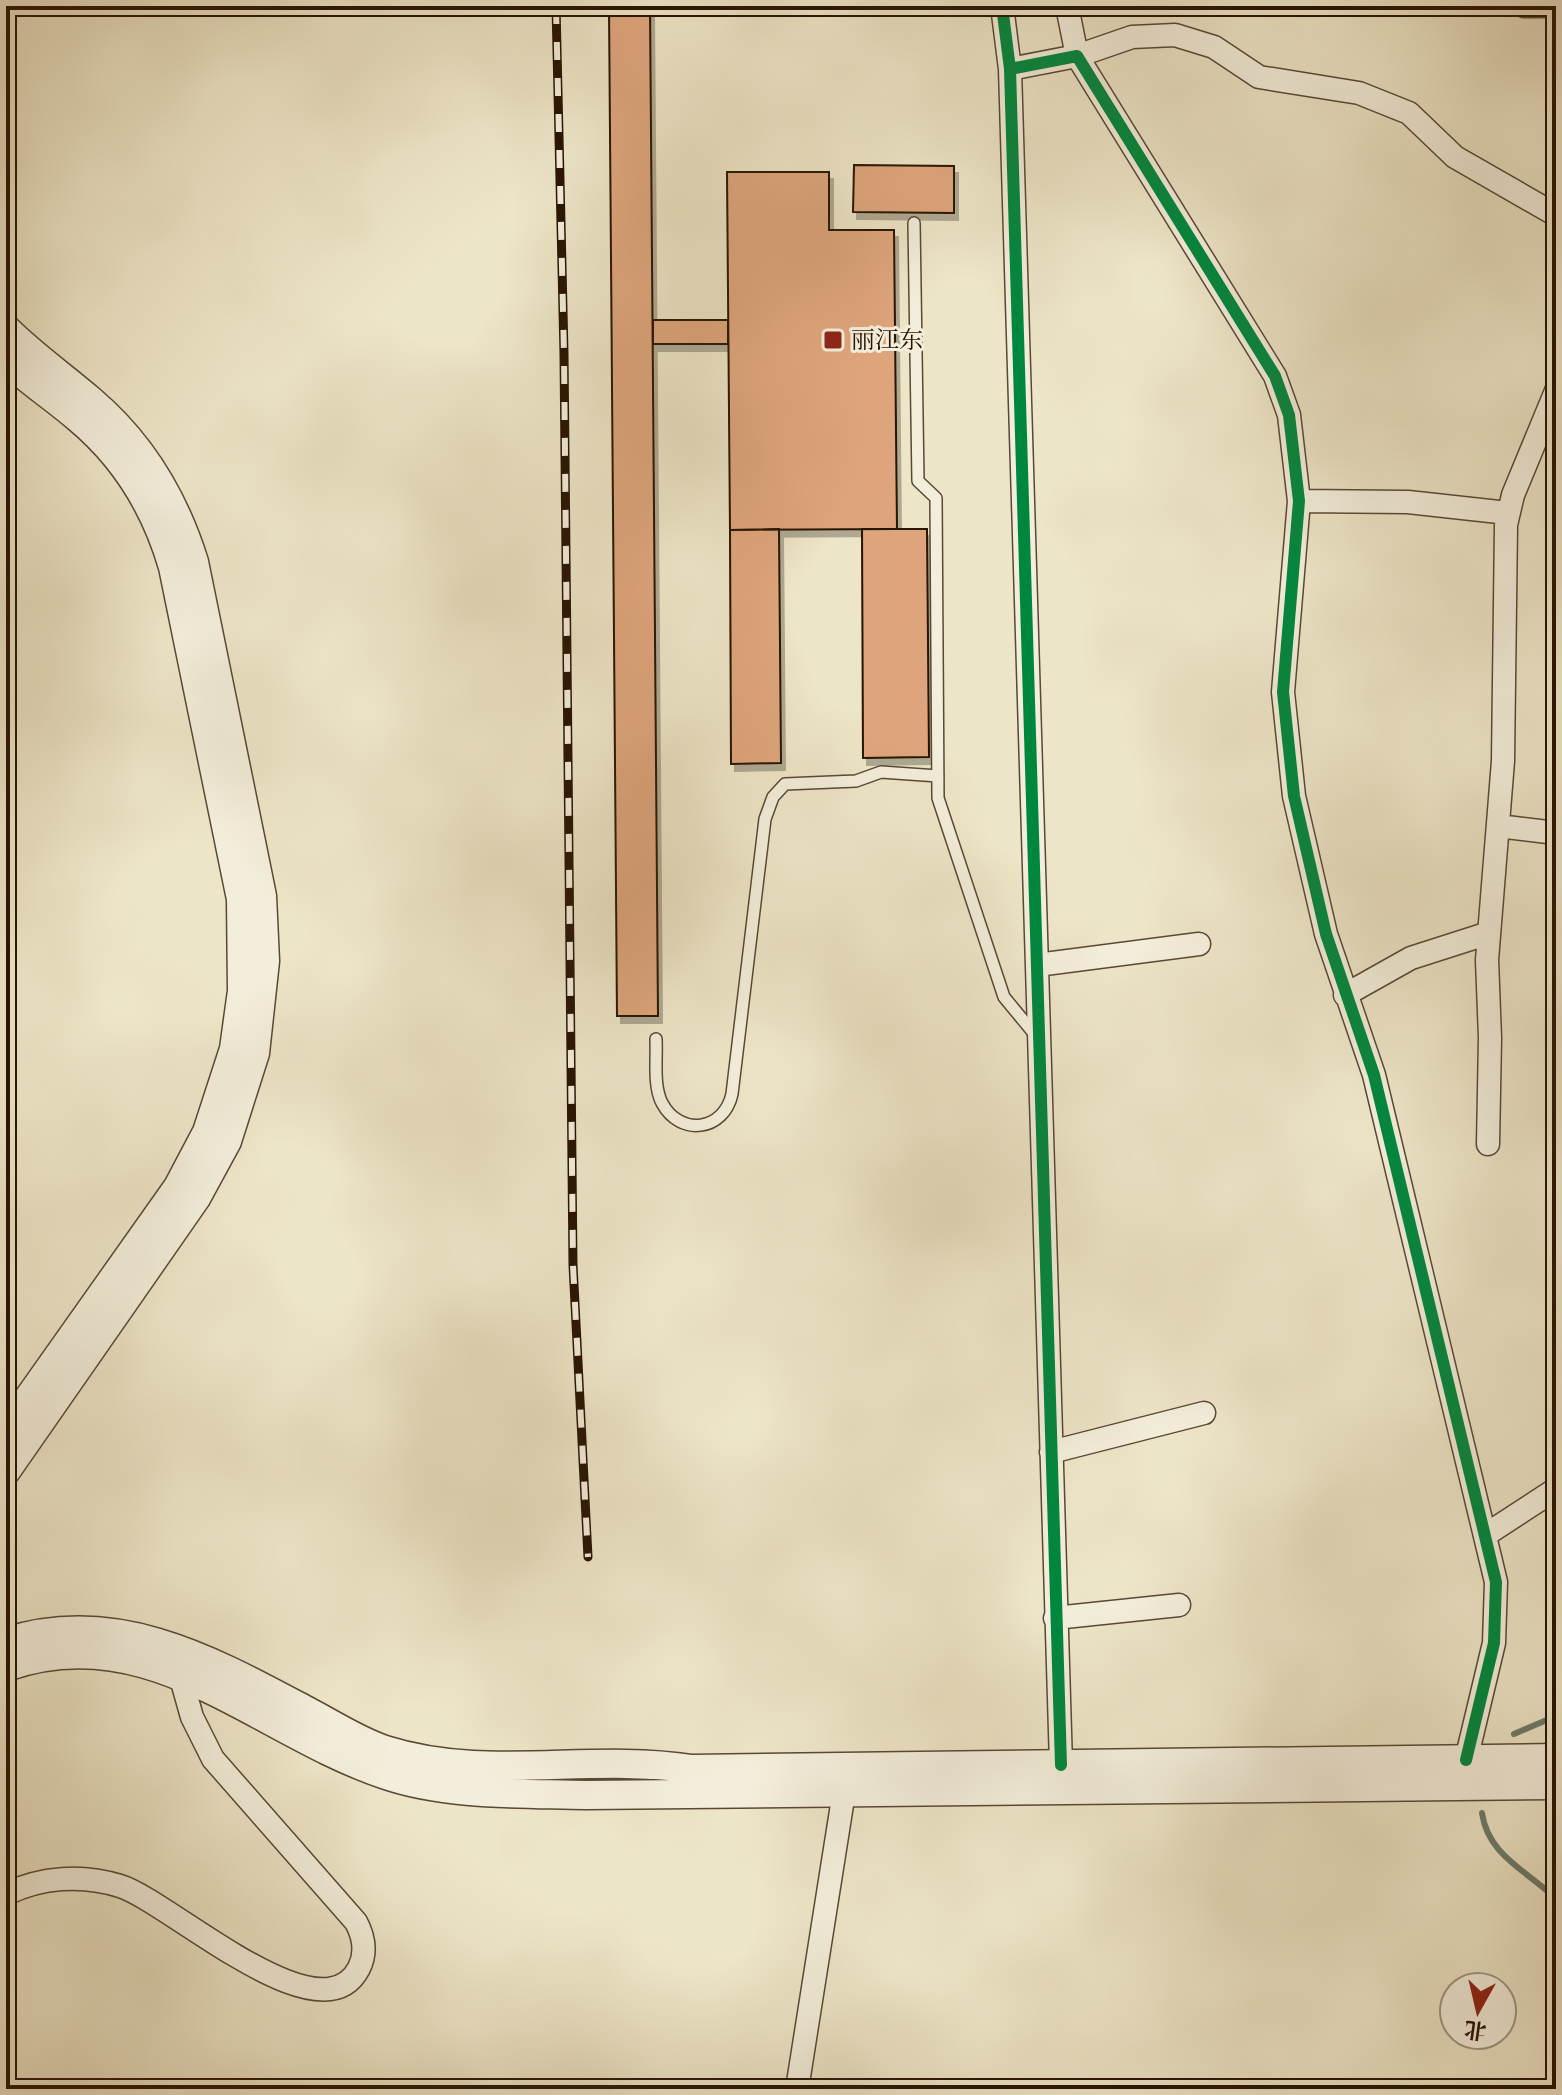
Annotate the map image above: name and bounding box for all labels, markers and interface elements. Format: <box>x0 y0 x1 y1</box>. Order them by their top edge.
place label: 丽江东 <box>851 326 923 356</box>
marker: 丽江东 <box>822 329 844 351</box>
north arrow <box>1438 1971 1518 2051</box>
text: 北 <box>1463 2014 1488 2044</box>

